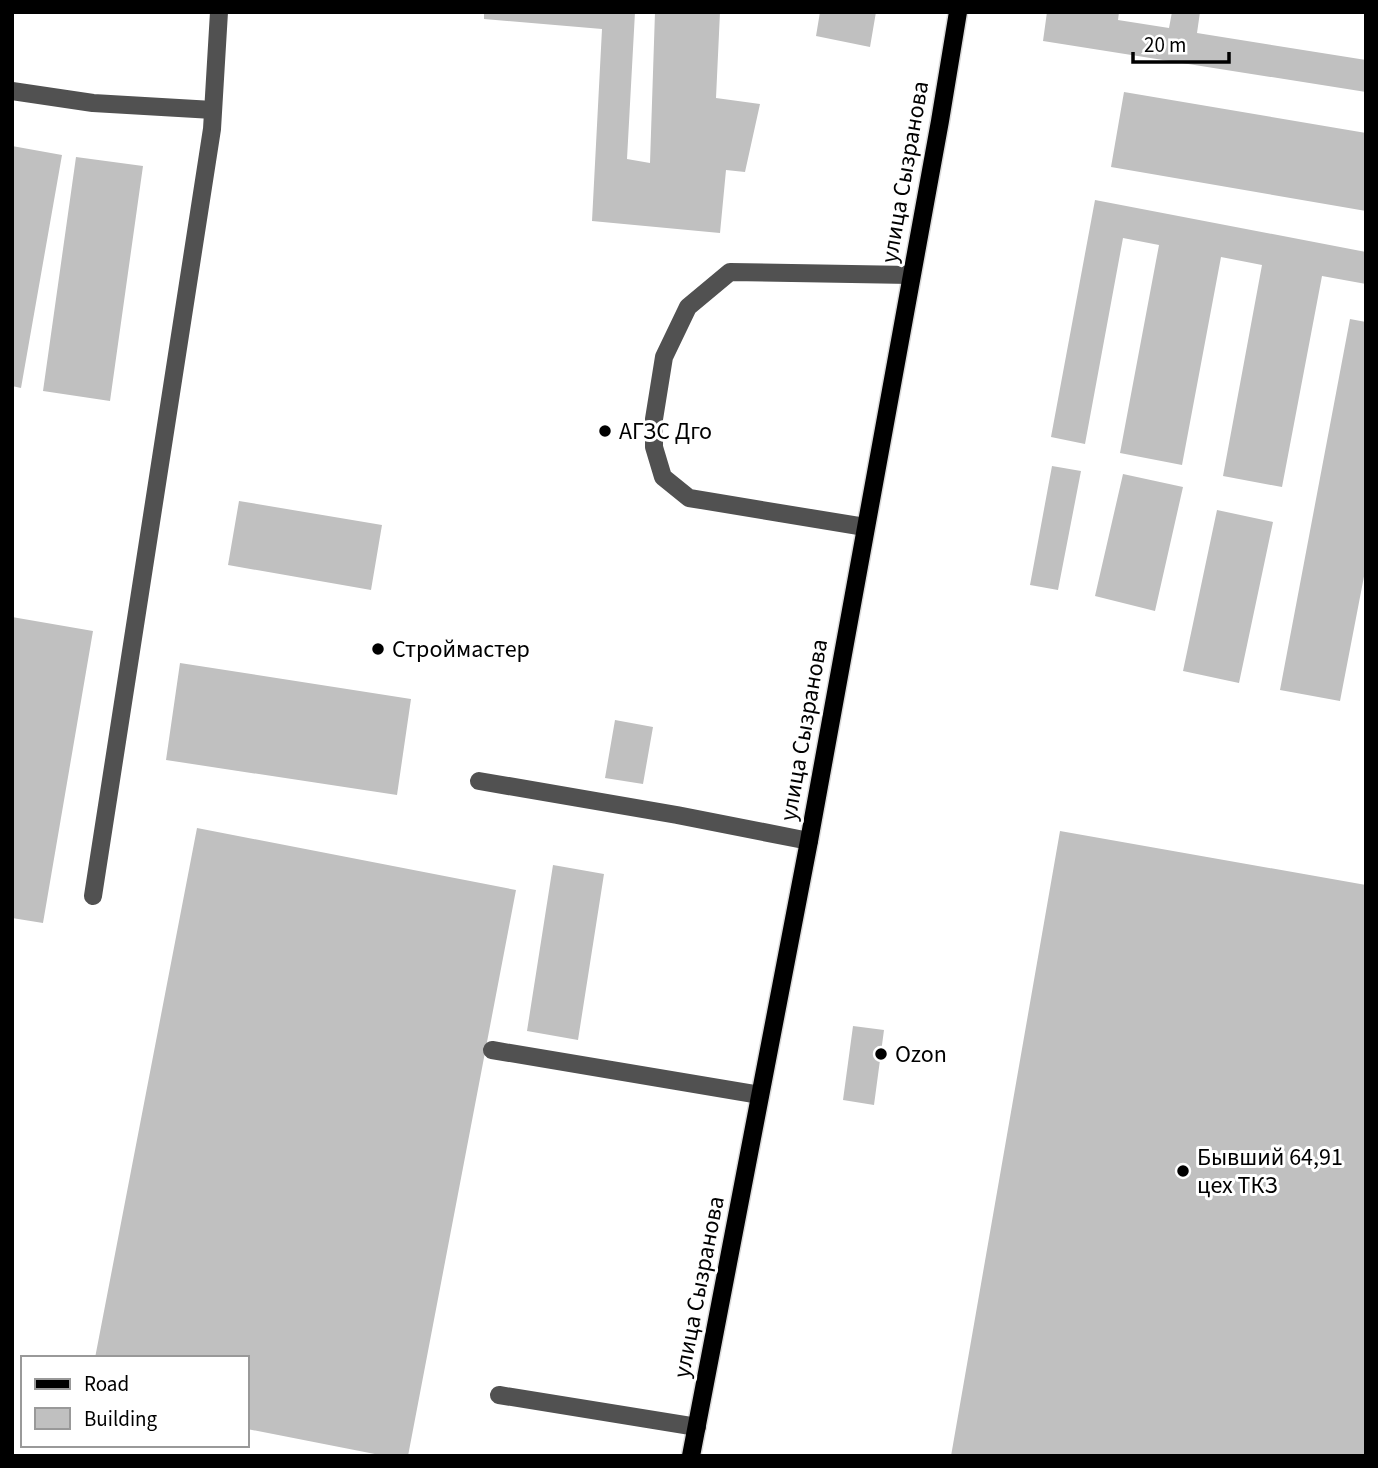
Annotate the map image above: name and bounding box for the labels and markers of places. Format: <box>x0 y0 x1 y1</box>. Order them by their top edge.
place label: АГЗС Дго <box>619 414 712 449</box>
marker: АГЗС Дго <box>597 423 613 439</box>
place label: Строймастер <box>392 632 530 667</box>
marker: Строймастер <box>370 641 386 657</box>
place label: Ozon <box>895 1037 947 1072</box>
marker: Ozon <box>873 1046 889 1062</box>
place label: Бывший 64,91 цех ТКЗ <box>1197 1140 1343 1203</box>
marker: Бывший 64,91 цех ТКЗ <box>1175 1163 1191 1179</box>

